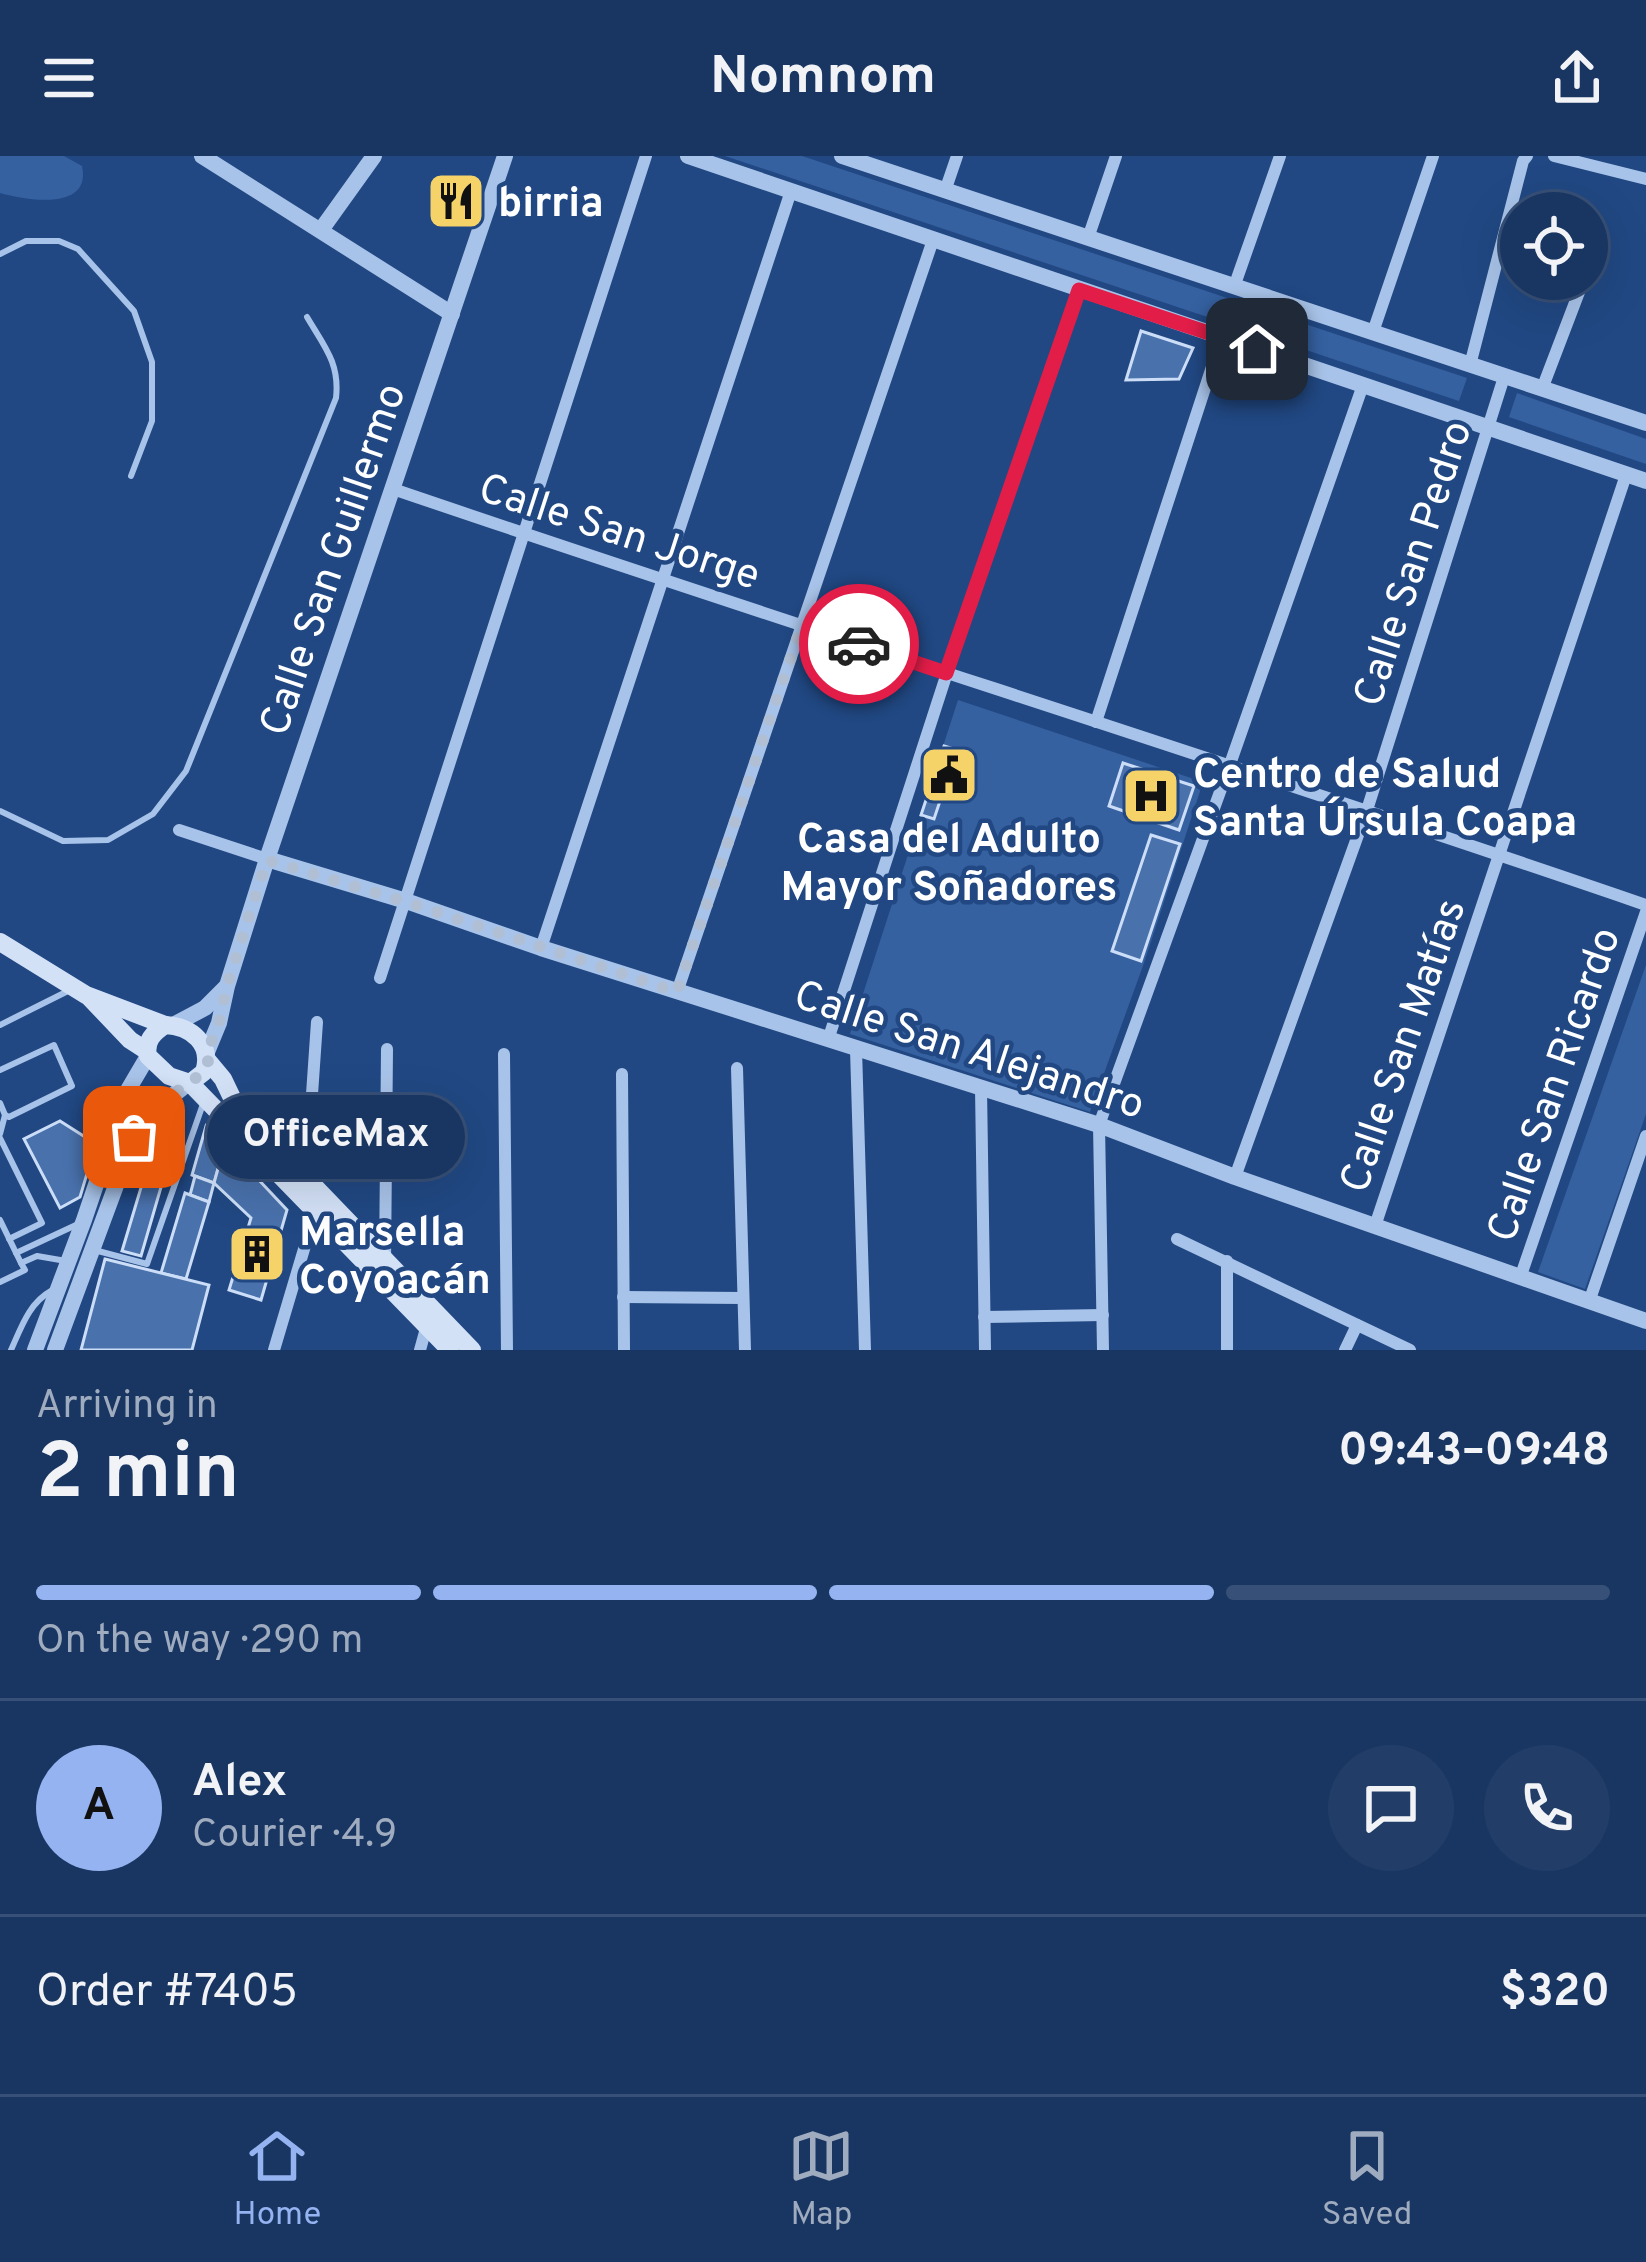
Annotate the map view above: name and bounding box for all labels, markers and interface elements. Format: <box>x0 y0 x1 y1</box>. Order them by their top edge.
text: Nomnom <box>710 44 936 113</box>
icon: menu <box>36 45 102 111</box>
icon: share <box>1544 45 1610 111</box>
restaurant icon: birria <box>425 170 487 232</box>
place label: birria <box>498 179 604 232</box>
map controls <box>1500 192 1608 300</box>
button: locate <box>1500 192 1608 300</box>
pin <box>1206 298 1308 400</box>
icon: home <box>1224 316 1290 382</box>
street label: Calle San Guillermo <box>250 377 420 744</box>
street label: Calle San Pedro <box>1344 415 1486 714</box>
street label: Calle San Jorge <box>471 464 766 605</box>
courier <box>799 584 919 704</box>
icon: car <box>826 611 892 677</box>
public building icon: Casa del Adulto Mayor Soñadores <box>918 744 980 806</box>
place label: Centro de Salud Santa Úrsula Coapa <box>1193 750 1577 851</box>
hospital icon: Centro de Salud Santa Úrsula Coapa <box>1120 765 1182 827</box>
place label: Casa del Adulto Mayor Soñadores <box>781 815 1117 916</box>
street label: Calle San Matías <box>1330 893 1480 1200</box>
street label: Calle San Ricardo <box>1478 921 1635 1250</box>
street label: Calle San Alejandro <box>787 971 1151 1134</box>
pin <box>83 1086 185 1188</box>
callout: OfficeMax <box>206 1095 464 1179</box>
icon: bag <box>101 1104 167 1170</box>
text: OfficeMax <box>243 1112 429 1161</box>
place label: Marsella Coyoacán <box>299 1208 491 1309</box>
building icon: Marsella Coyoacán <box>226 1223 288 1285</box>
text: Arriving in <box>36 1383 218 1432</box>
text: 09:43–09:48 <box>1338 1424 1610 1481</box>
text: 2 min <box>36 1427 240 1526</box>
text: On the way · 290 m <box>36 1618 363 1667</box>
button: chat <box>1328 1745 1454 1871</box>
button: phone <box>1484 1745 1610 1871</box>
text: Alex <box>192 1755 287 1812</box>
text: A <box>83 1779 115 1836</box>
text: Courier · 4.9 <box>192 1812 397 1861</box>
text: Order #7405 <box>36 1965 298 2022</box>
text: $320 <box>1500 1965 1610 2022</box>
tab: Home <box>234 2123 321 2237</box>
tab: Map <box>788 2123 854 2237</box>
tab: Saved <box>1322 2123 1412 2237</box>

